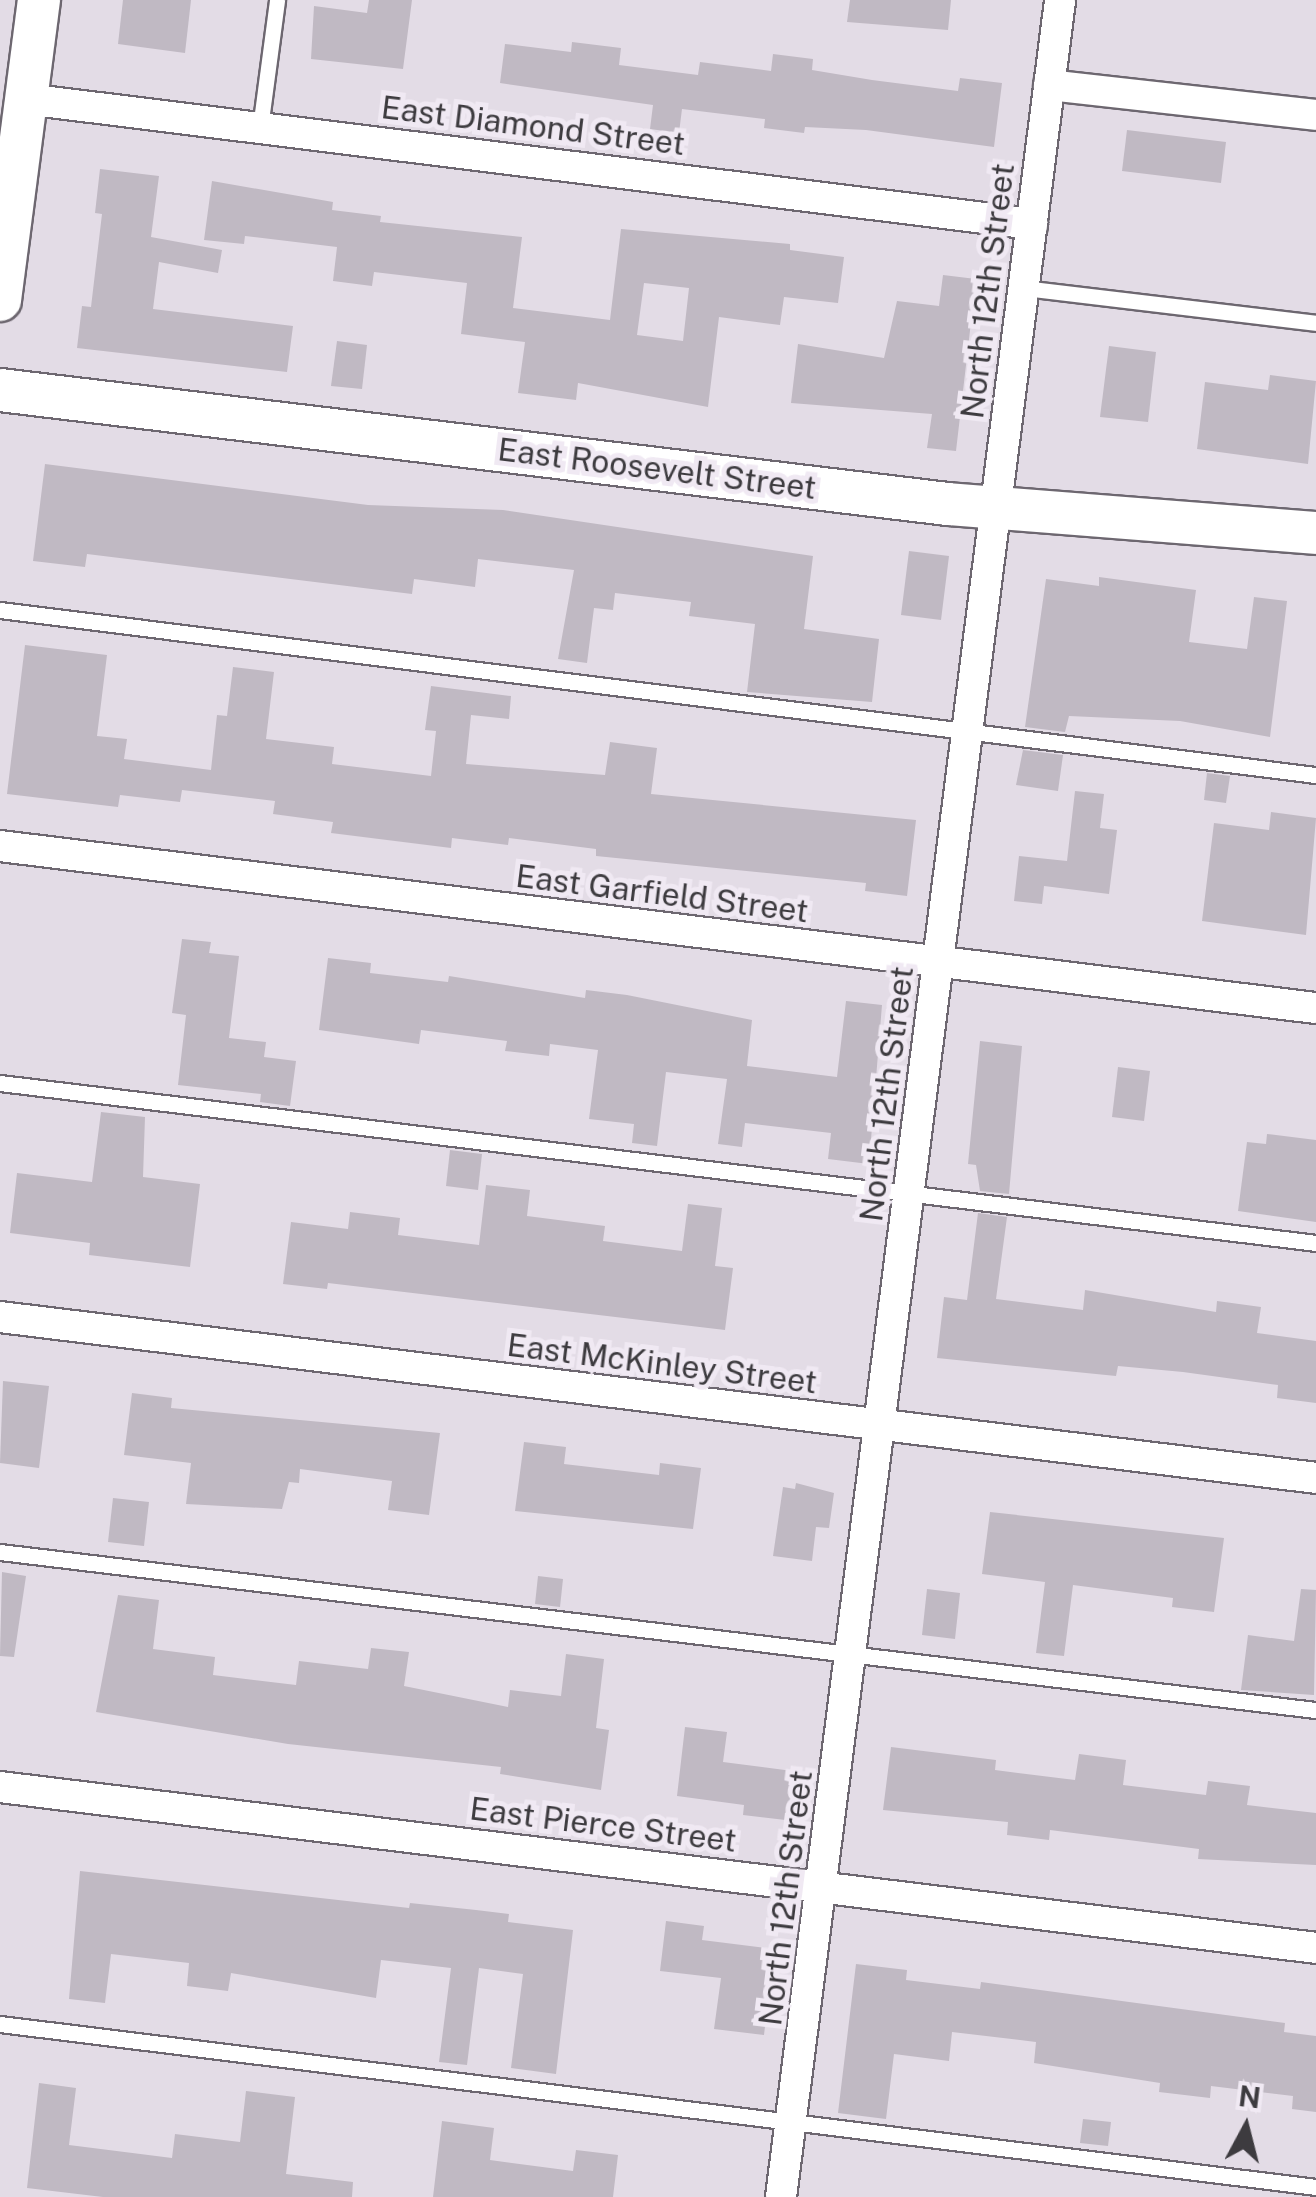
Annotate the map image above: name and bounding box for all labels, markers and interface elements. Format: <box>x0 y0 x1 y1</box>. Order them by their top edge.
street label: East Diamond Street <box>379 88 687 164</box>
street label: North 12th Street <box>953 161 1023 421</box>
street label: East Roosevelt Street <box>496 430 818 508</box>
street label: East Garfield Street <box>514 857 810 931</box>
street label: North 12th Street <box>852 964 922 1224</box>
street label: East McKinley Street <box>505 1326 819 1402</box>
street label: North 12th Street <box>751 1768 821 2028</box>
street label: East Pierce Street <box>467 1790 739 1860</box>
north arrow <box>1196 2077 1296 2177</box>
text: N <box>1237 2079 1263 2114</box>

